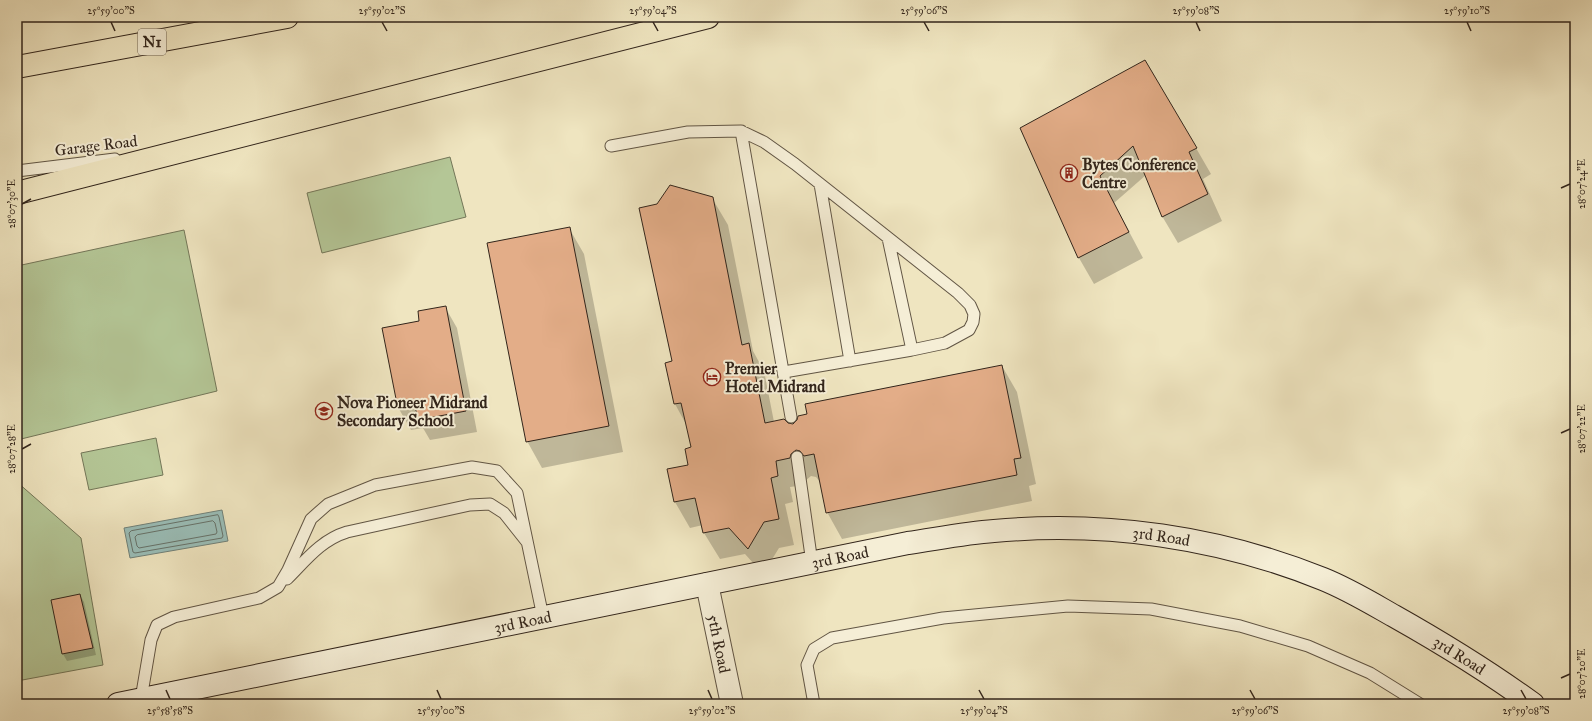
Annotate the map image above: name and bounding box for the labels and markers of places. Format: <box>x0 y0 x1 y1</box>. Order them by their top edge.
place label: Bytes Conference Centre <box>1082 155 1196 192</box>
building icon: Bytes Conference Centre <box>1059 163 1079 183</box>
place label: Premier Hotel Midrand <box>725 359 826 396</box>
hotel icon: Premier Hotel Midrand <box>702 367 722 387</box>
place label: Nova Pioneer Midrand Secondary School <box>337 393 489 431</box>
school or university icon: Nova Pioneer Midrand Secondary School <box>314 401 334 421</box>

